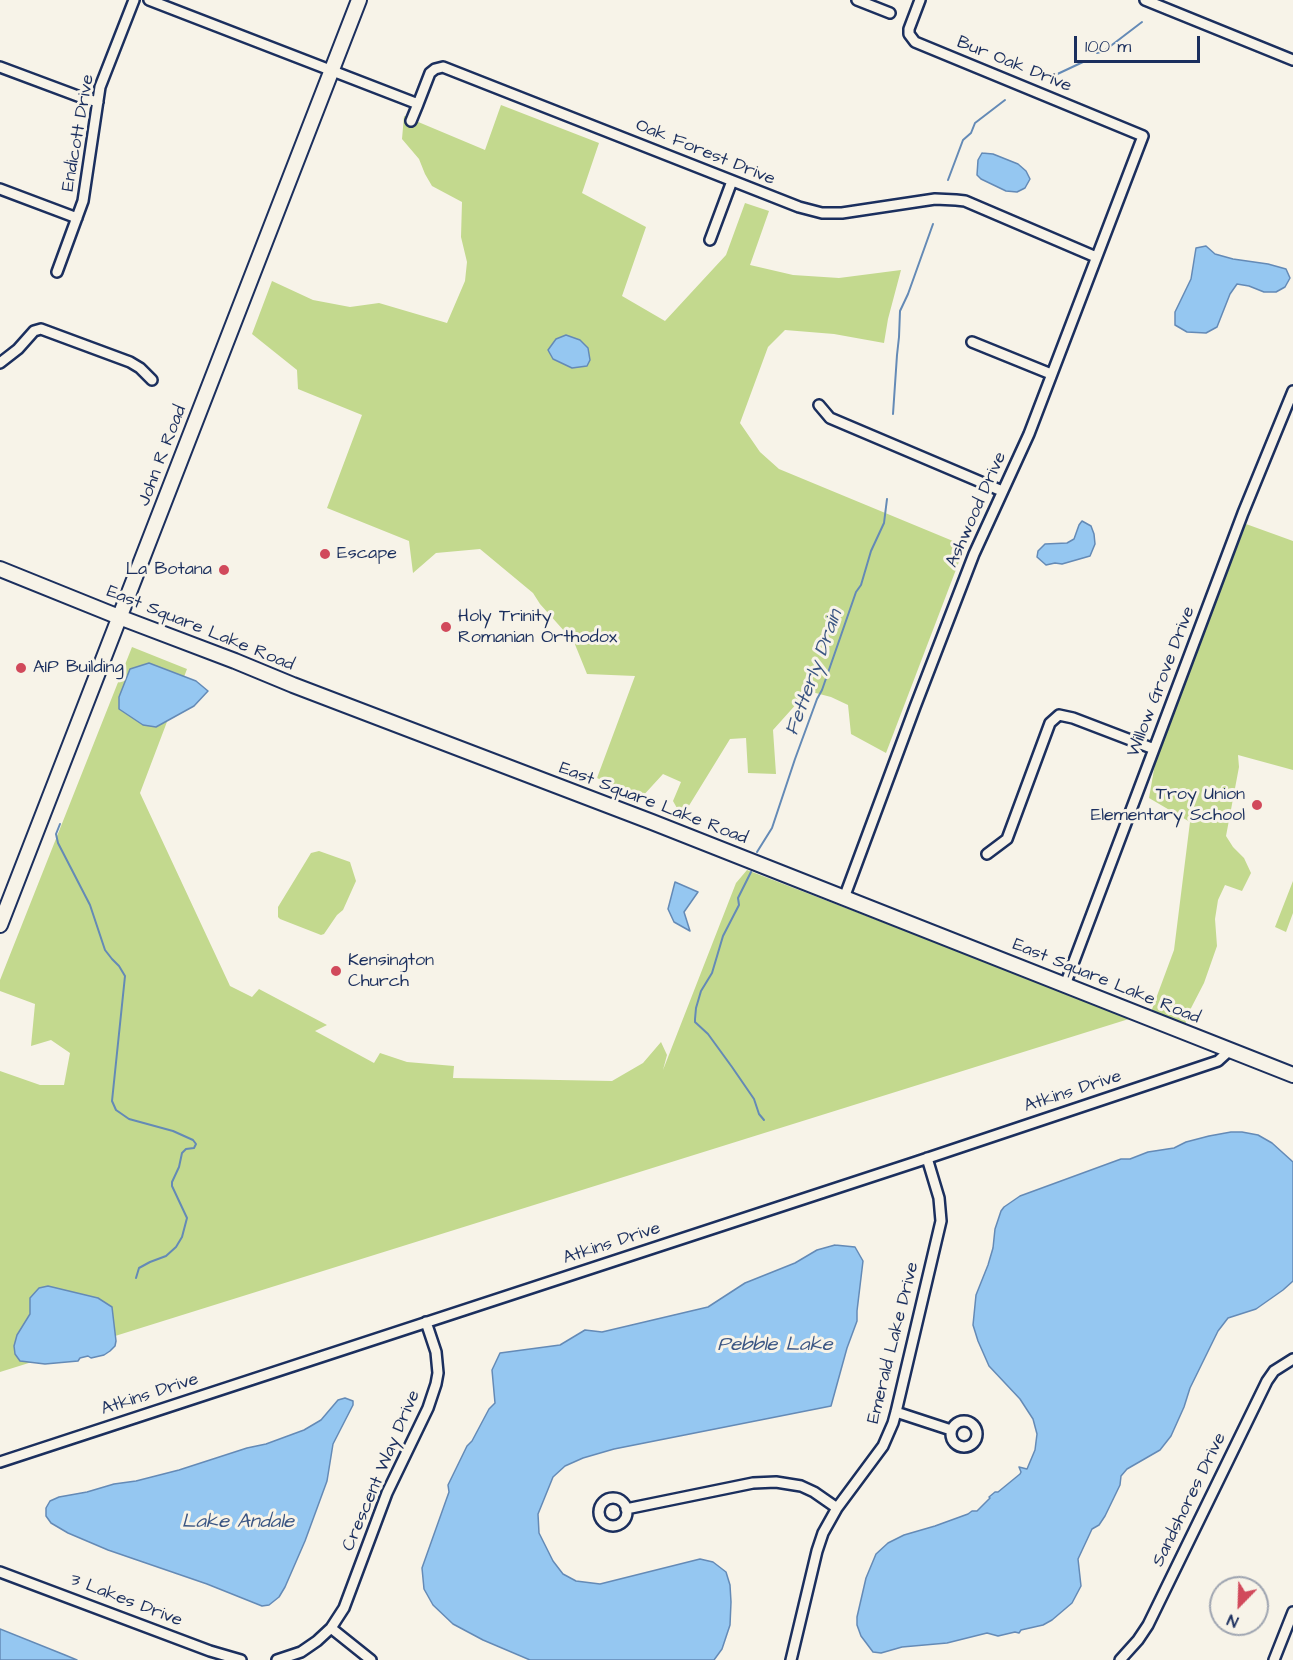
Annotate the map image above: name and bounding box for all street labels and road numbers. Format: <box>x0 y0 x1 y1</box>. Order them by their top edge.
street label: Bur Oak Drive <box>953 32 1075 98</box>
street label: Endicott Drive <box>58 73 100 193</box>
street label: Oak Forest Drive <box>632 115 778 191</box>
street label: John R Road <box>134 403 192 509</box>
street label: Ashwood Drive <box>942 449 1012 571</box>
street label: East Square Lake Road <box>103 581 297 677</box>
street label: Willow Grove Drive <box>1123 604 1201 760</box>
street label: East Square Lake Road <box>556 758 750 850</box>
street label: East Square Lake Road <box>1009 934 1203 1030</box>
street label: Atkins Drive <box>1022 1066 1124 1118</box>
street label: Atkins Drive <box>561 1218 663 1270</box>
street label: Emerald Lake Drive <box>863 1260 925 1426</box>
street label: Atkins Drive <box>99 1369 201 1421</box>
street label: Crescent Way Drive <box>338 1387 426 1555</box>
street label: Sandshores Drive <box>1148 1430 1232 1570</box>
street label: 3 Lakes Drive <box>67 1570 185 1632</box>

